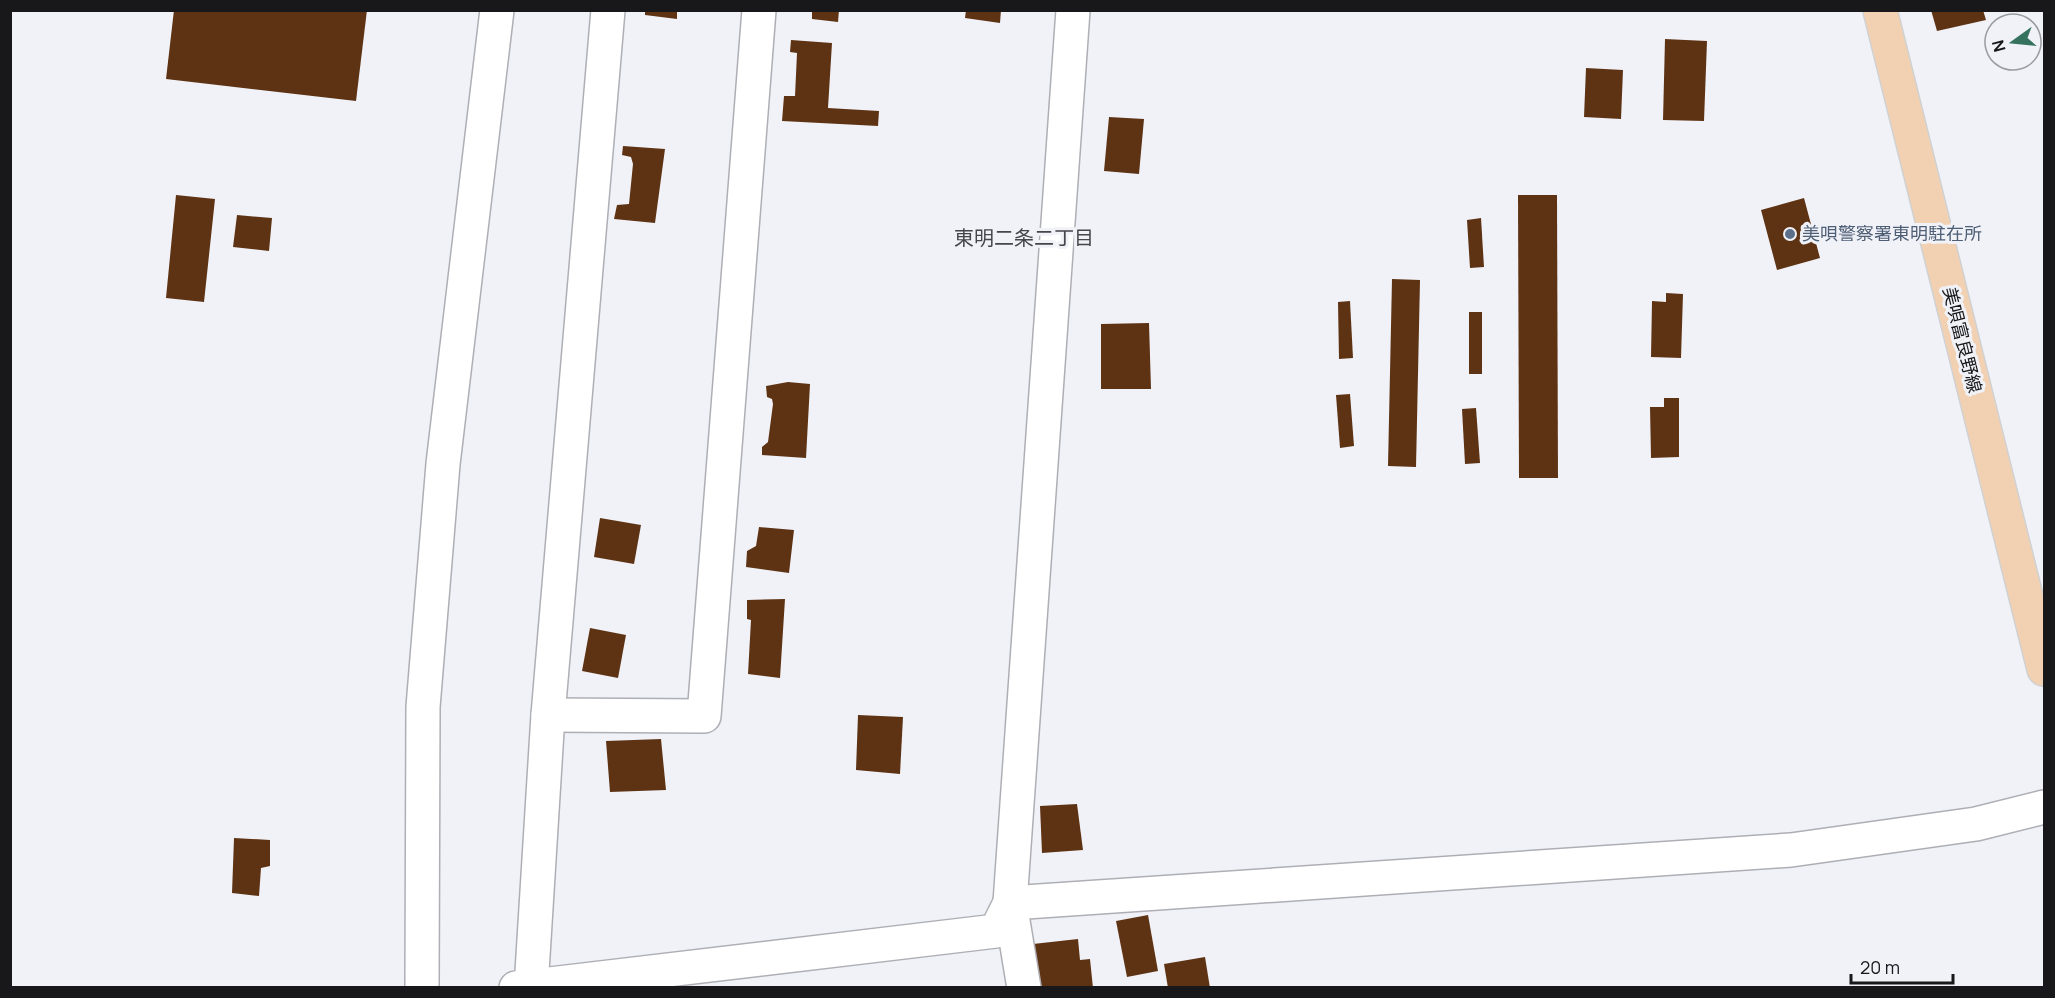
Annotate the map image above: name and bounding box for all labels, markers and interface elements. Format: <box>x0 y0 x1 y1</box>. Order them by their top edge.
north arrow <box>1983 12 2043 72</box>
text: N <box>1986 37 2011 54</box>
place label: 美唄警察署東明駐在所 <box>1802 221 1982 245</box>
district label: 東明二条二丁目 <box>954 224 1094 251</box>
marker: 美唄警察署東明駐在所 <box>1783 227 1797 241</box>
street label: 美唄富良野線 <box>1938 284 1988 395</box>
scale bar <box>1851 947 1953 985</box>
text: 20 m <box>1860 955 1900 979</box>

